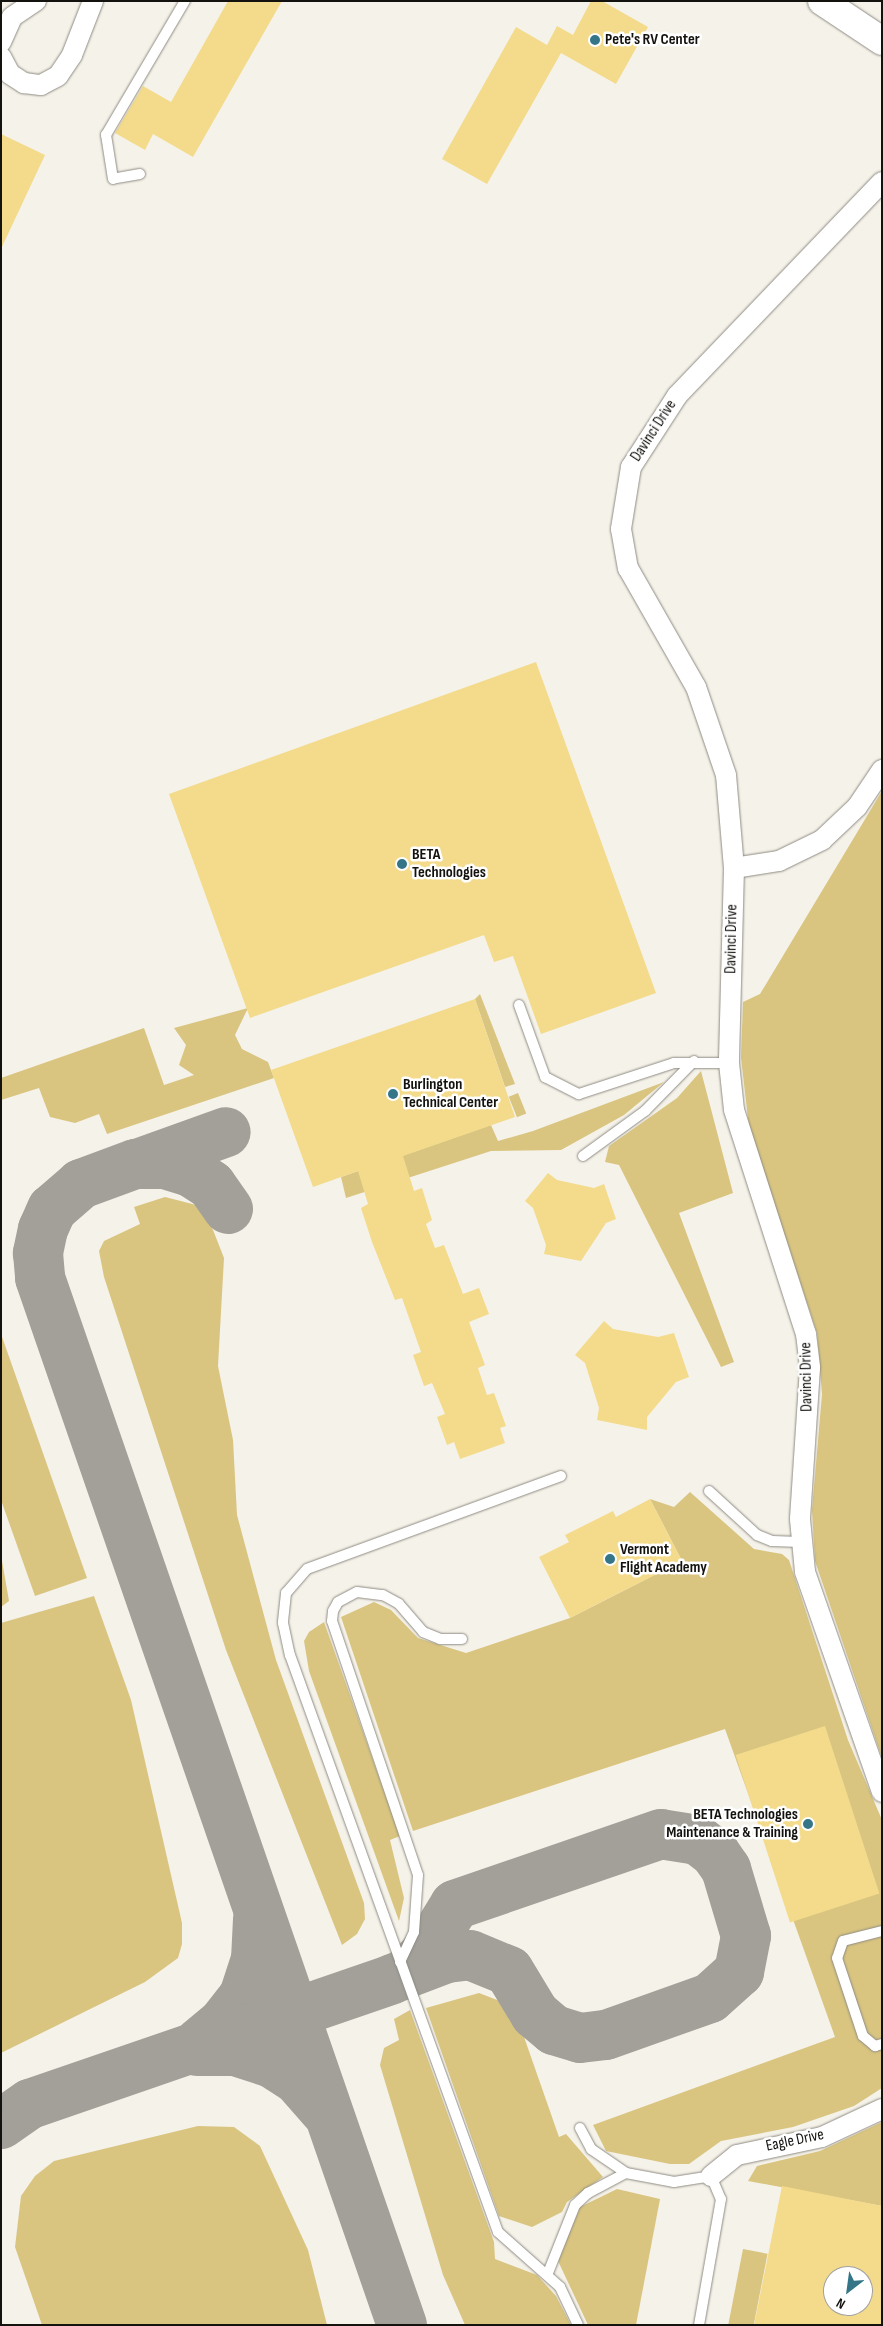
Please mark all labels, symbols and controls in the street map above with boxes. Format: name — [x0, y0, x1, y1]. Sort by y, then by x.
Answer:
place label: Pete's RV Center — [605, 30, 700, 50]
marker: Pete's RV Center — [589, 34, 601, 46]
street label: Davinci Drive — [627, 397, 681, 465]
place label: BETA Technologies — [412, 845, 486, 883]
marker: BETA Technologies — [396, 858, 408, 870]
street label: Davinci Drive — [722, 904, 742, 974]
place label: Burlington Technical Center — [403, 1075, 498, 1113]
marker: Burlington Technical Center — [387, 1088, 399, 1100]
street label: Davinci Drive — [797, 1342, 817, 1412]
place label: Vermont Flight Academy — [620, 1540, 707, 1578]
marker: Vermont Flight Academy — [604, 1553, 616, 1565]
place label: BETA Technologies Maintenance & Training — [666, 1805, 798, 1843]
marker: BETA Technologies Maintenance & Training — [802, 1818, 814, 1830]
street label: Eagle Drive — [764, 2125, 826, 2157]
north arrow — [823, 2266, 873, 2316]
text: N — [833, 2294, 848, 2313]

